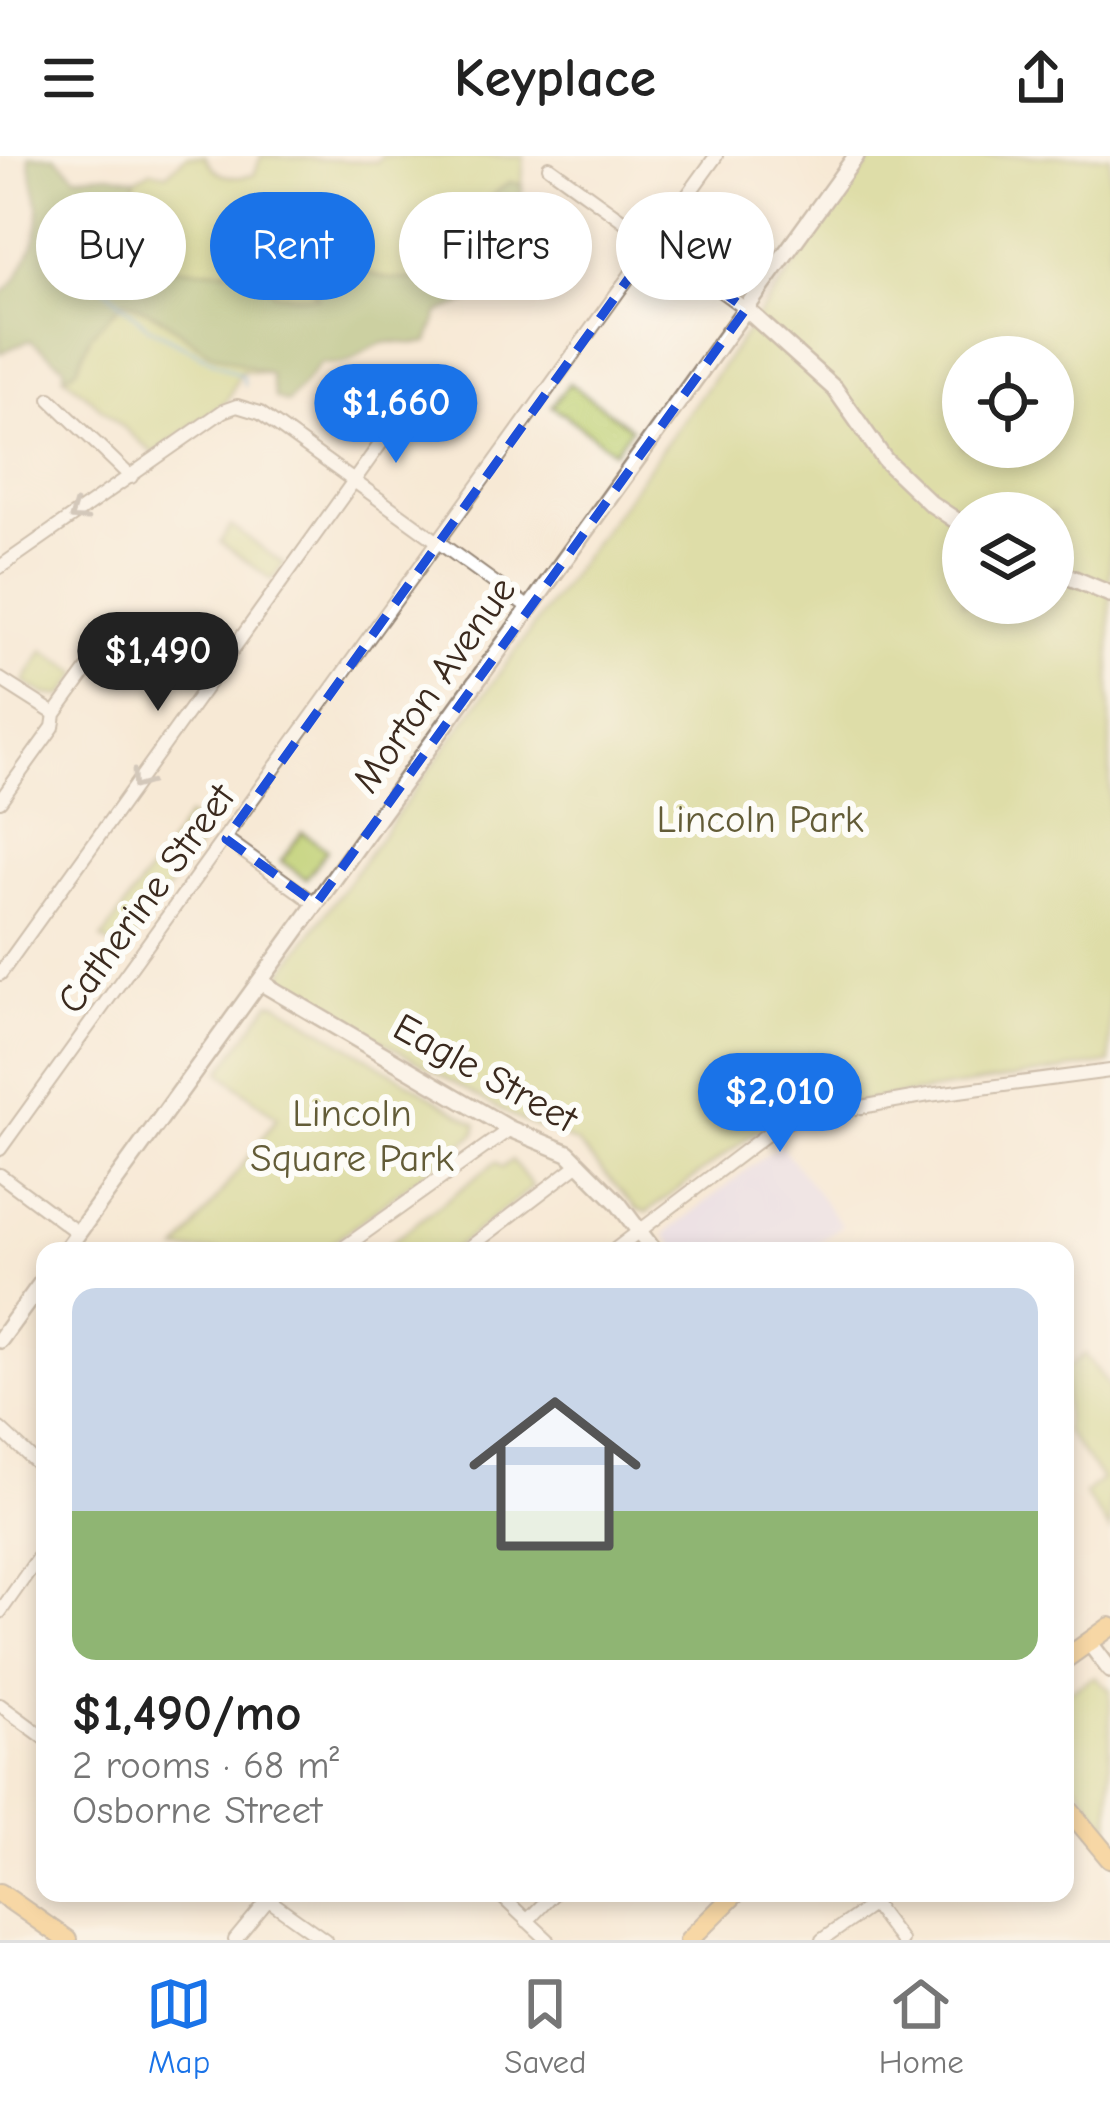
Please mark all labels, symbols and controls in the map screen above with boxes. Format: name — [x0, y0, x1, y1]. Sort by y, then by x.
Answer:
icon: menu — [36, 45, 102, 111]
icon: share — [1008, 45, 1074, 111]
text: Keyplace — [454, 47, 656, 110]
chip: Buy — [36, 192, 186, 300]
chip: Rent — [210, 192, 375, 300]
chip: Filters — [399, 192, 592, 300]
chip: New — [616, 192, 774, 300]
map controls — [942, 336, 1074, 624]
button: locate — [942, 336, 1074, 468]
pin: $1,660 — [298, 364, 494, 466]
text: $1,660 — [341, 380, 451, 425]
button: layers — [942, 492, 1074, 624]
one-way arrow — [68, 500, 90, 522]
street label: Morton Avenue — [343, 568, 525, 801]
pin: $1,490 — [60, 612, 256, 714]
text: $1,490 — [104, 628, 212, 673]
one-way arrow — [131, 768, 153, 790]
street label: Catherine Street — [48, 774, 245, 1022]
park label: Lincoln Park — [656, 797, 864, 842]
street label: Eagle Street — [386, 1004, 587, 1143]
pin: $2,010 — [682, 1053, 878, 1155]
text: $2,010 — [725, 1069, 835, 1114]
park label: Lincoln Square Park — [250, 1091, 454, 1181]
icon: home — [447, 1366, 663, 1582]
text: $1,490/mo — [72, 1684, 302, 1743]
text: 2 rooms · 68 m² — [72, 1743, 339, 1788]
text: Osborne Street — [72, 1788, 322, 1833]
tab: Map — [146, 1971, 212, 2081]
tab: Saved — [504, 1971, 587, 2081]
tab: Home — [879, 1971, 964, 2081]

